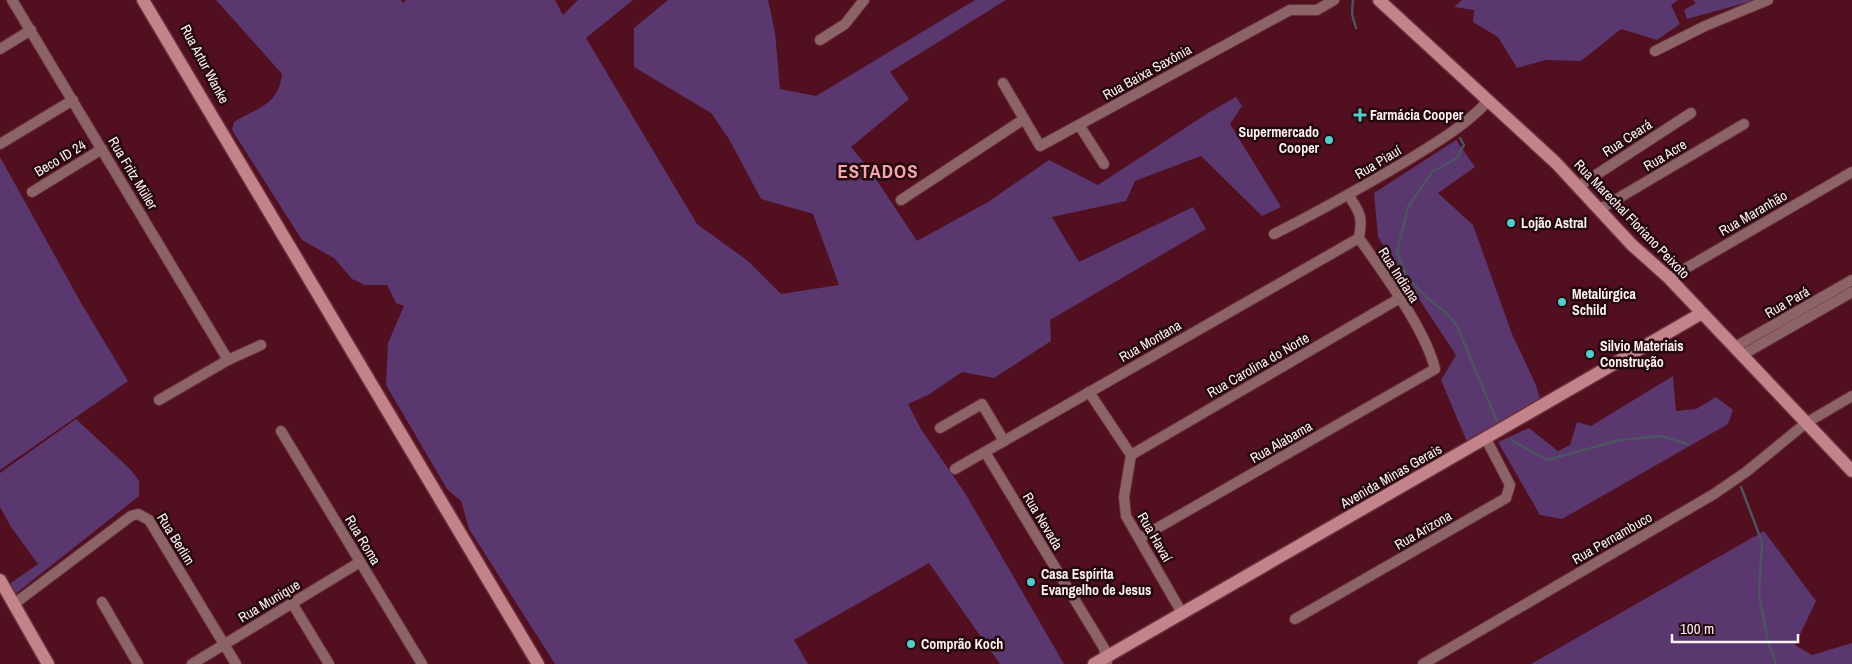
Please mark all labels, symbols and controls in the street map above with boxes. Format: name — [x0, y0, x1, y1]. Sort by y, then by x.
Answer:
street label: Rua Artur Wanke — [177, 21, 233, 107]
street label: Rua Baixa Saxônia — [1099, 40, 1195, 104]
place label: Farmácia Cooper — [1370, 106, 1464, 124]
marker: Farmácia Cooper — [1354, 109, 1366, 121]
street label: Rua Ceará — [1599, 115, 1656, 161]
place label: Supermercado Cooper — [1239, 123, 1320, 157]
street label: Rua Fritz Müller — [104, 133, 162, 213]
marker: Supermercado Cooper — [1323, 134, 1335, 146]
street label: Beco ID 24 — [31, 135, 89, 180]
street label: Rua Acre — [1640, 135, 1690, 175]
street label: Rua Piauí — [1351, 141, 1405, 183]
street label: Rua Marechal Floriano Peixoto — [1570, 156, 1694, 282]
district label: ESTADOS — [837, 158, 919, 184]
street label: Rua Maranhão — [1716, 186, 1790, 240]
place label: Lojão Astral — [1521, 214, 1587, 232]
marker: Lojão Astral — [1505, 217, 1517, 229]
street label: Rua Indiana — [1374, 244, 1424, 307]
street label: Rua Pará — [1761, 282, 1813, 322]
place label: Metalúrgica Schild — [1572, 285, 1636, 319]
marker: Metalúrgica Schild — [1556, 296, 1568, 308]
street label: Rua Montana — [1116, 316, 1185, 366]
street label: Rua Carolina do Norte — [1204, 328, 1312, 402]
place label: Silvio Materiais Construção — [1600, 337, 1684, 371]
marker: Silvio Materiais Construção — [1584, 348, 1596, 360]
street label: Rua Alabama — [1247, 417, 1316, 467]
street label: Avenida Minas Gerais — [1336, 440, 1445, 513]
street label: Rua Nevada — [1019, 489, 1067, 554]
street label: Rua Arizona — [1391, 506, 1455, 554]
street label: Rua Pernambuco — [1569, 508, 1655, 568]
street label: Rua Havaí — [1134, 509, 1177, 566]
street label: Rua Berlim — [153, 510, 199, 568]
street label: Rua Roma — [341, 512, 385, 569]
place label: Casa Espírita Evangelho de Jesus — [1041, 565, 1151, 599]
street label: Rua Munique — [235, 576, 303, 626]
marker: Casa Espírita Evangelho de Jesus — [1025, 576, 1037, 588]
scale bar — [1672, 612, 1798, 644]
text: 100 m — [1680, 618, 1714, 639]
place label: Comprão Koch — [921, 635, 1003, 653]
marker: Comprão Koch — [905, 638, 917, 650]

